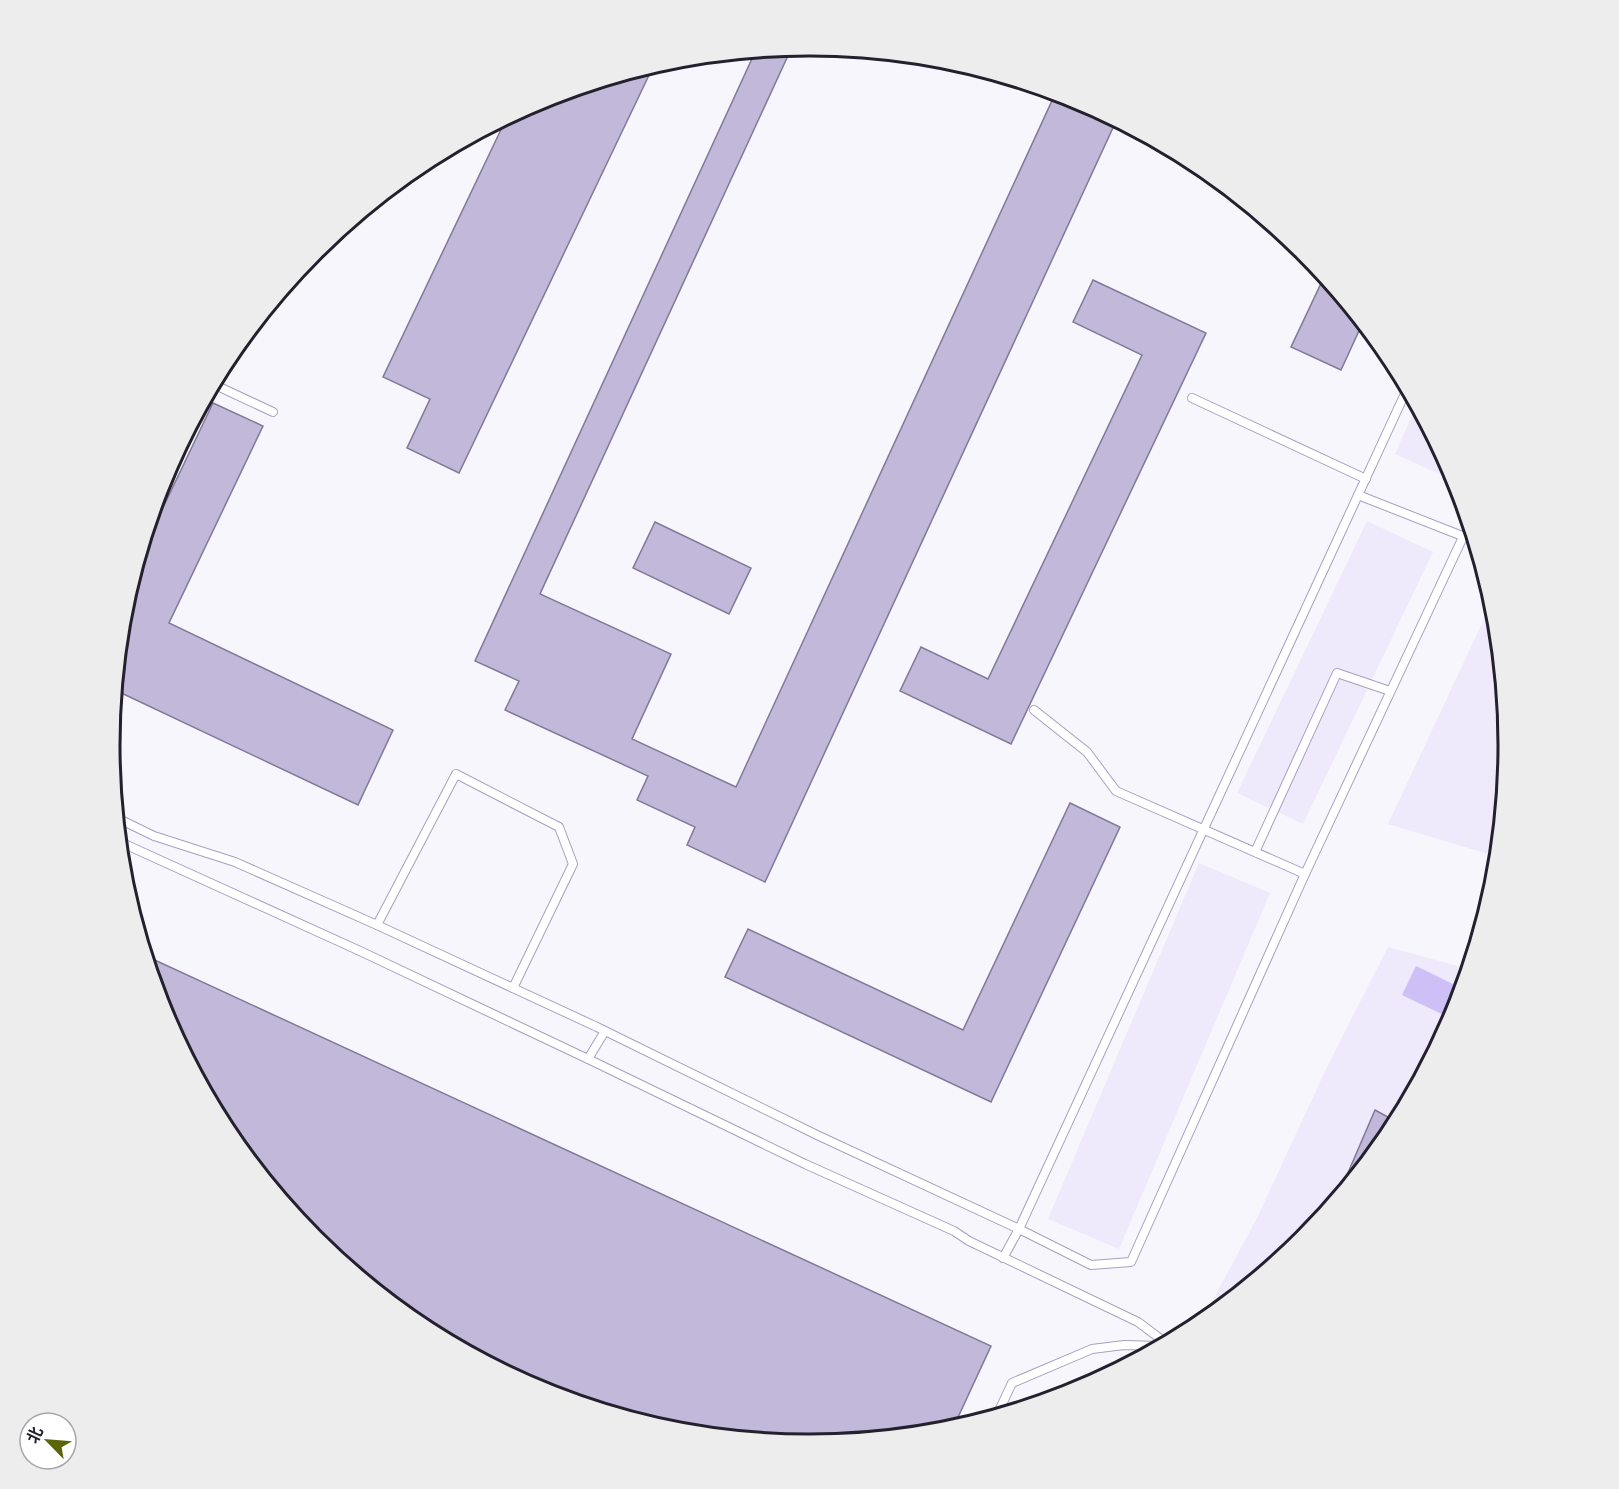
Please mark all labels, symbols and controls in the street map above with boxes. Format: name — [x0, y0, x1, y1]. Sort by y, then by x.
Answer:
north arrow — [18, 1411, 78, 1471]
text: 北 — [19, 1422, 48, 1447]

